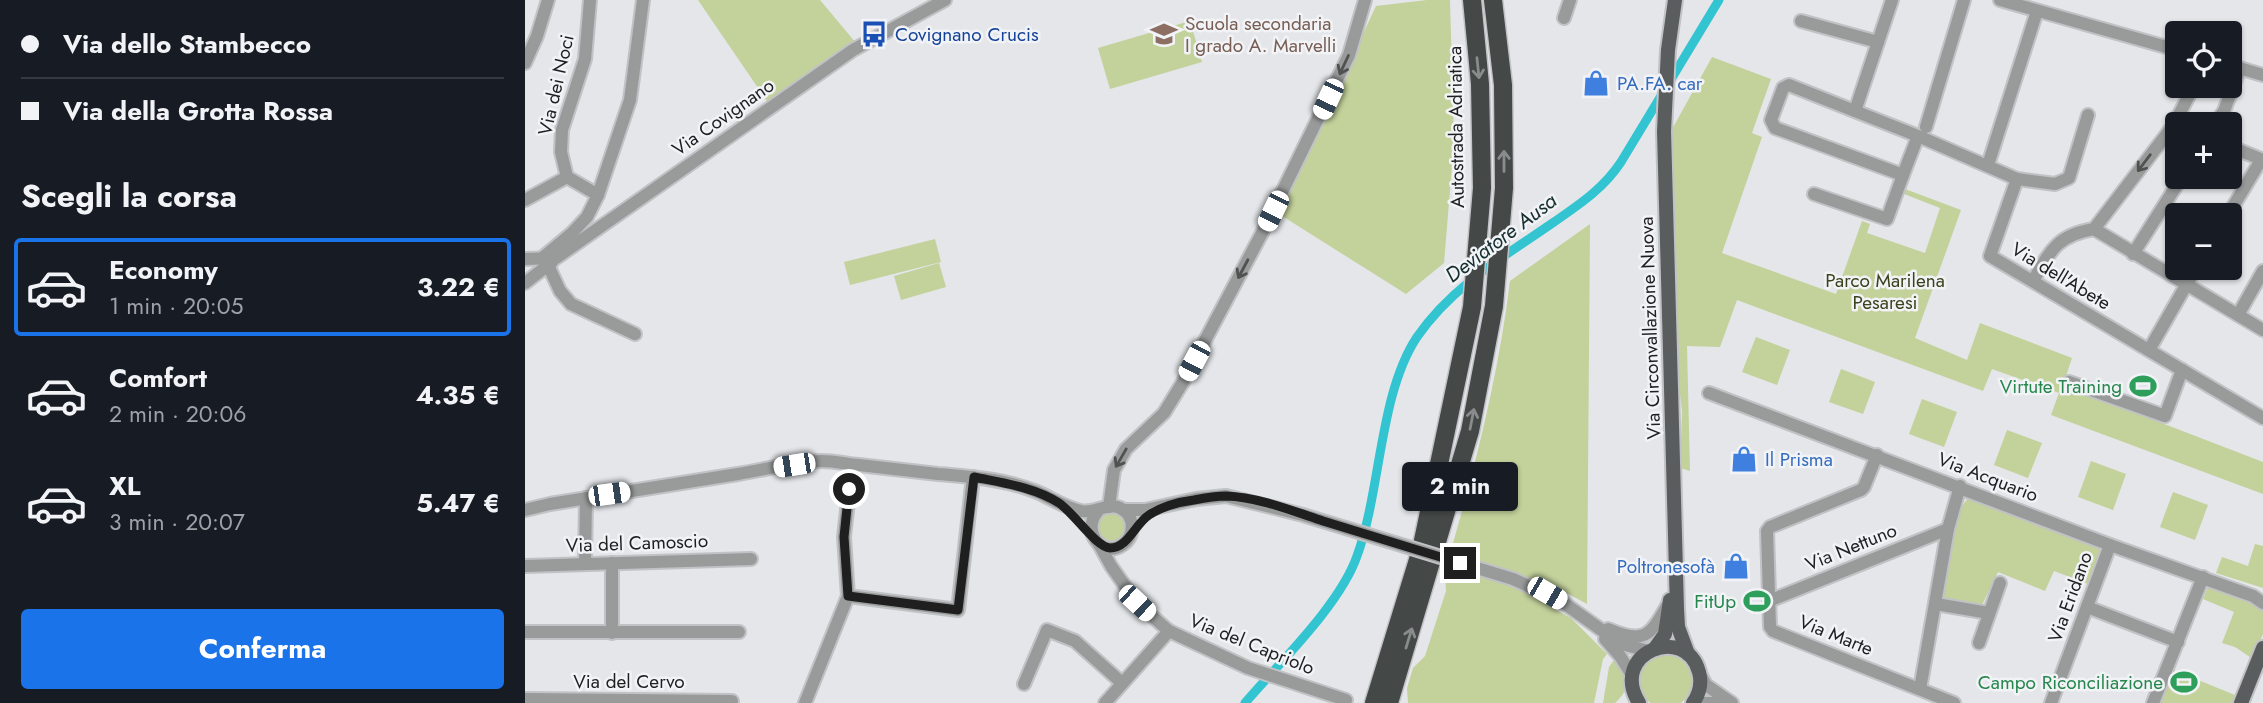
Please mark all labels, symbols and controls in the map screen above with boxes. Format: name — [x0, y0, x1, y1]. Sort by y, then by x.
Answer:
place label: Scuola secondaria I grado A. Marvelli — [1185, 10, 1336, 59]
bus stop icon: Covignano Crucis — [859, 19, 889, 49]
school or university icon: Scuola secondaria I grado A. Marvelli — [1149, 19, 1179, 49]
place label: Covignano Crucis — [895, 21, 1039, 48]
map controls — [2165, 21, 2242, 280]
button: locate — [2165, 21, 2242, 98]
text: Via dello Stambecco — [63, 25, 311, 63]
street label: Via dei Noci — [531, 32, 581, 138]
street label: Autostrada Adriatica — [1441, 46, 1471, 208]
one-way arrow — [1337, 54, 1350, 75]
one-way arrow — [1472, 56, 1485, 79]
shop icon: PA.FA. car — [1581, 68, 1611, 98]
place label: PA.FA. car — [1617, 70, 1703, 97]
street label: Via Covignano — [667, 72, 779, 162]
car — [1310, 76, 1347, 122]
text: Via della Grotta Rossa — [63, 92, 333, 130]
button: + — [2165, 112, 2242, 189]
one-way arrow — [1497, 150, 1511, 173]
one-way arrow — [2137, 154, 2152, 173]
text: Scegli la corsa — [21, 173, 237, 219]
water label: Deviatore Ausa — [1439, 186, 1563, 290]
car — [1255, 188, 1292, 234]
button: − — [2165, 203, 2242, 280]
street label: Via Circonvallazione Nuova — [1633, 216, 1667, 440]
street label: Via dell'Abete — [2006, 236, 2116, 316]
text: Economy — [109, 251, 218, 289]
icon: car — [25, 256, 88, 319]
one-way arrow — [1236, 258, 1250, 278]
park label: Parco Marilena Pesaresi — [1825, 267, 1945, 316]
text: 3.22 € — [417, 268, 500, 306]
text: 1 min · 20:05 — [109, 289, 244, 323]
car — [1175, 338, 1214, 384]
text: Comfort — [109, 359, 207, 397]
icon: car — [25, 364, 88, 427]
sports icon: Virtute Training — [2128, 371, 2158, 401]
place label: Virtute Training — [2000, 373, 2122, 400]
text: 4.35 € — [416, 376, 500, 414]
text: 2 min · 20:06 — [109, 397, 247, 431]
one-way arrow — [1466, 408, 1479, 431]
shop icon: Il Prisma — [1729, 444, 1759, 474]
street label: Via Acquario — [1934, 445, 2042, 509]
place label: Il Prisma — [1765, 446, 1833, 473]
one-way arrow — [1114, 448, 1128, 468]
car — [772, 451, 817, 479]
callout: 2 min — [1402, 462, 1518, 510]
text: XL — [109, 467, 141, 505]
text: 2 min — [1430, 469, 1490, 503]
icon: car — [25, 472, 88, 535]
route start — [833, 473, 865, 505]
car — [587, 481, 632, 507]
text: 5.47 € — [416, 484, 500, 522]
text: 3 min · 20:07 — [109, 505, 245, 539]
street label: Via Nettuno — [1801, 516, 1901, 578]
street label: Via del Camoscio — [565, 527, 709, 559]
route end — [1444, 547, 1476, 579]
street label: Via Eridano — [2041, 548, 2099, 646]
shop icon: Poltronesofà — [1721, 551, 1751, 581]
place label: Poltronesofà — [1617, 553, 1715, 580]
car — [1524, 573, 1571, 613]
car — [1115, 581, 1160, 625]
sports icon: FitUp — [1742, 586, 1772, 616]
place label: FitUp — [1694, 588, 1736, 615]
street label: Via del Capriolo — [1185, 607, 1319, 681]
street label: Via Marte — [1795, 608, 1877, 662]
button: Conferma — [21, 609, 504, 689]
one-way arrow — [1404, 627, 1416, 649]
sports icon: Campo Riconciliazione — [2169, 667, 2199, 697]
street label: Via del Cervo — [573, 668, 685, 695]
place label: Campo Riconciliazione — [1978, 669, 2163, 696]

